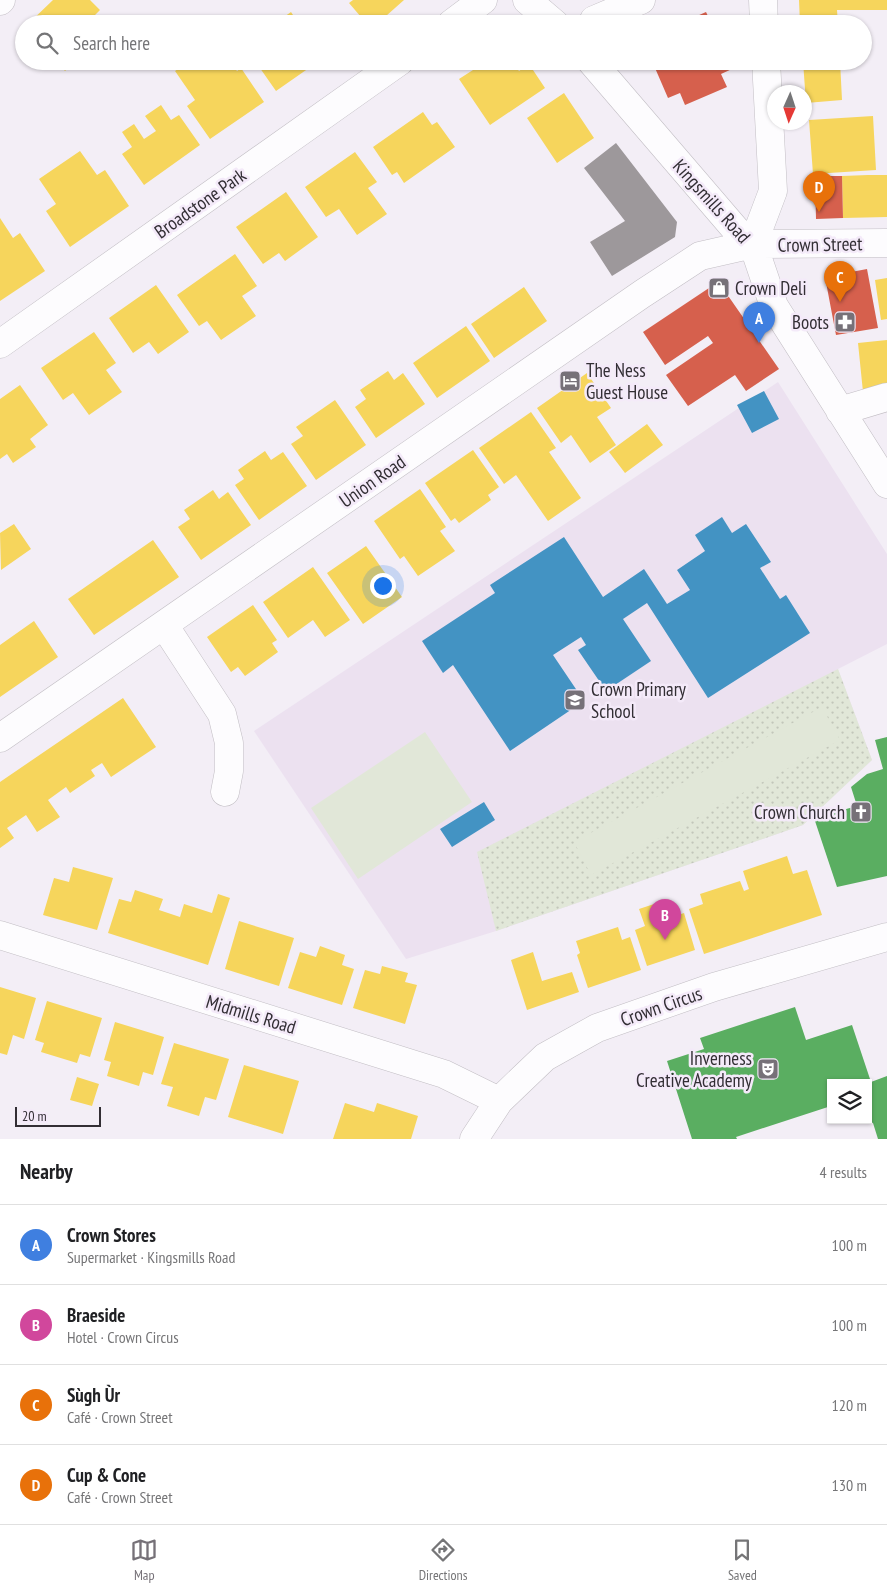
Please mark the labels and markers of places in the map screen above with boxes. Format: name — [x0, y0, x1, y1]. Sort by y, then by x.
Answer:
pin: D — [803, 171, 835, 212]
pin: C — [824, 261, 856, 302]
shop icon: Crown Deli — [707, 276, 731, 300]
place label: Crown Deli — [735, 276, 807, 300]
pin: A — [743, 302, 775, 343]
place label: Boots — [792, 310, 829, 334]
pharmacy icon: Boots — [833, 310, 857, 334]
place label: The Ness Guest House — [586, 358, 668, 404]
hotel icon: The Ness Guest House — [558, 369, 582, 393]
place label: Crown Primary School — [591, 677, 687, 723]
school or university icon: Crown Primary School — [563, 688, 587, 712]
place label: Crown Church — [754, 800, 845, 824]
church icon: Crown Church — [849, 800, 873, 824]
pin: B — [649, 899, 681, 940]
place label: Inverness Creative Academy — [636, 1046, 753, 1092]
theatre icon: Inverness Creative Academy — [756, 1057, 780, 1081]

